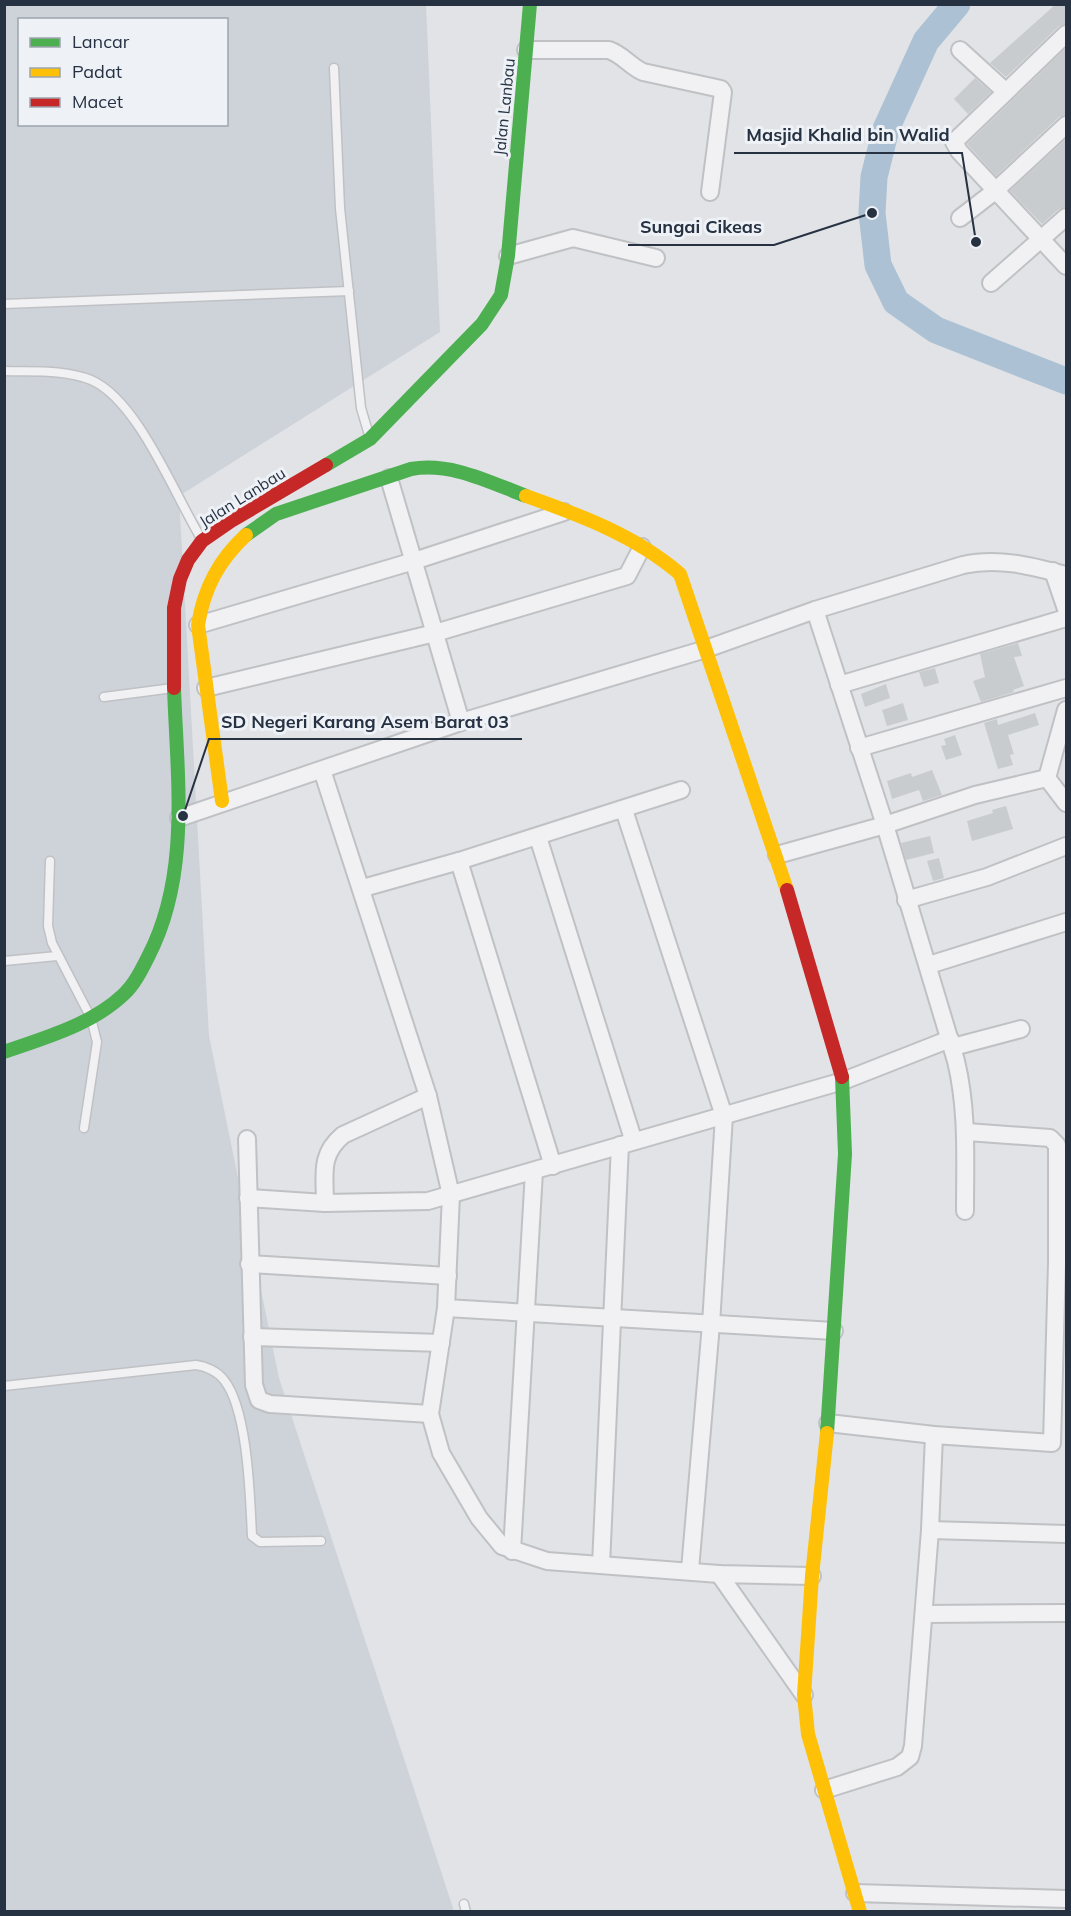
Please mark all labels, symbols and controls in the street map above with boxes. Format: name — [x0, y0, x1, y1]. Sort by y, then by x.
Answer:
legend — [18, 18, 228, 126]
text: Lancar — [72, 30, 130, 53]
street label: Jalan Lanbau — [489, 57, 519, 157]
text: Padat — [72, 60, 122, 83]
text: Macet — [72, 90, 123, 113]
callout: Masjid Khalid bin Walid — [734, 117, 962, 153]
text: Masjid Khalid bin Walid — [746, 123, 950, 146]
callout: Sungai Cikeas — [628, 209, 774, 245]
text: Sungai Cikeas — [640, 215, 762, 238]
street label: Jalan Lanbau — [195, 463, 289, 531]
callout: SD Negeri Karang Asem Barat 03 — [209, 703, 522, 739]
text: SD Negeri Karang Asem Barat 03 — [221, 710, 509, 733]

